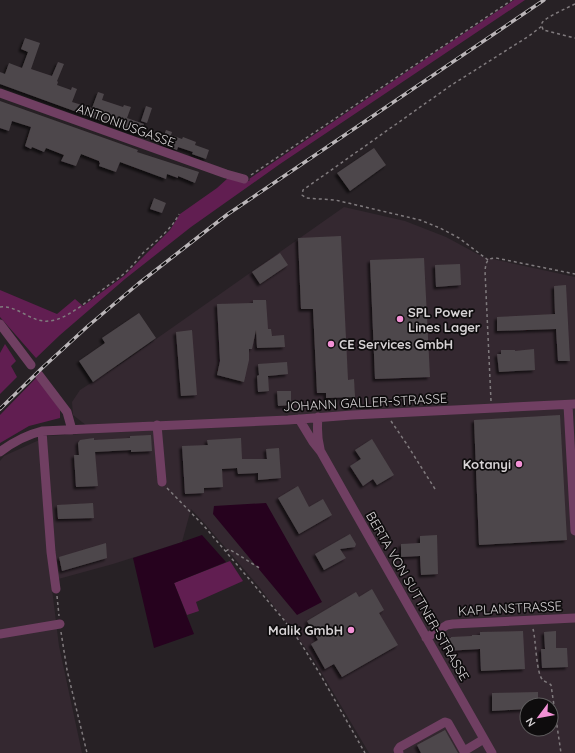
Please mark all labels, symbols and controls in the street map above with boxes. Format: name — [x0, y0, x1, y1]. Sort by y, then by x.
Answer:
street label: ANTONIUSGASSE — [74, 100, 178, 150]
place label: SPL Power Lines Lager — [408, 304, 481, 335]
marker: SPL Power Lines Lager — [395, 314, 405, 324]
place label: CE Services GmbH — [339, 336, 453, 352]
marker: CE Services GmbH — [326, 339, 336, 349]
street label: JOHANN GALLER-STRASSE — [283, 390, 447, 414]
place label: Kotanyi — [463, 456, 511, 472]
marker: Kotanyi — [514, 459, 524, 469]
street label: BERTA VON SUTTNER-STRASSE — [363, 509, 473, 683]
street label: KAPLANSTRASSE — [458, 597, 562, 619]
place label: Malik GmbH — [268, 622, 343, 638]
marker: Malik GmbH — [346, 625, 356, 635]
north arrow — [519, 697, 559, 737]
text: N — [522, 715, 539, 729]

